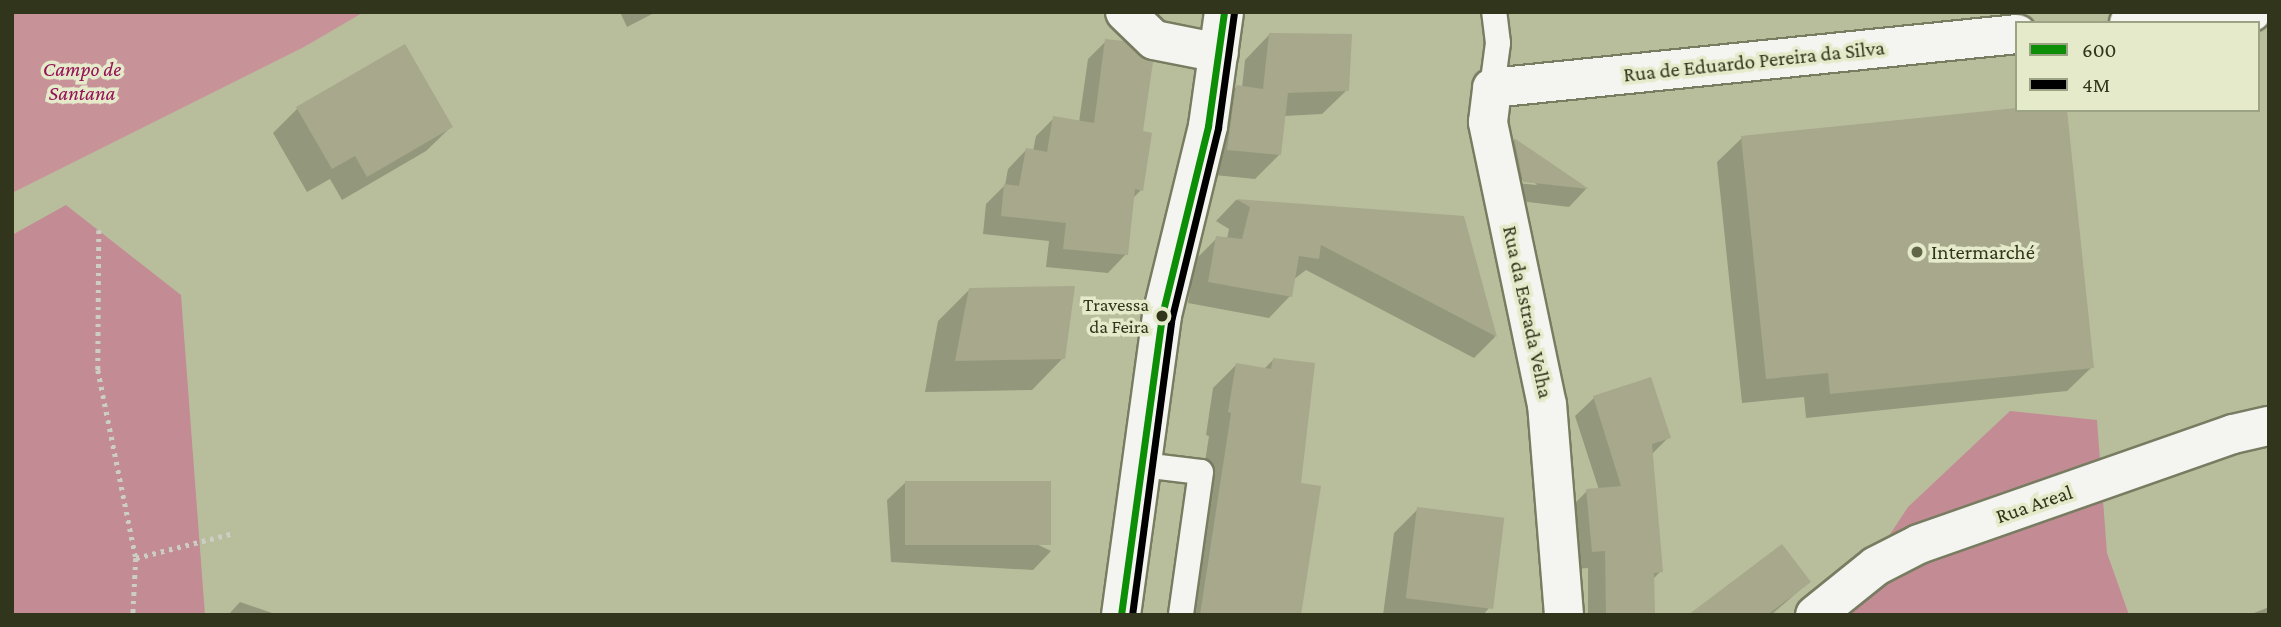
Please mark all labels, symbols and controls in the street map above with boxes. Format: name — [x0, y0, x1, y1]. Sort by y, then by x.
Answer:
legend — [2015, 21, 2260, 112]
street label: Rua de Eduardo Pereira da Silva — [1622, 35, 1886, 87]
text: 600 — [2082, 38, 2116, 62]
park label: Campo de Santana — [43, 56, 121, 106]
text: 4M — [2082, 73, 2110, 97]
street label: Rua da Estrada Velha — [1497, 223, 1559, 401]
place label: Intermarché — [1931, 239, 2035, 265]
marker: Intermarché — [1909, 244, 1925, 260]
place label: Travessa da Feira — [1083, 294, 1149, 338]
marker: Travessa da Feira — [1155, 309, 1169, 323]
street label: Rua Areal — [1992, 479, 2076, 529]

